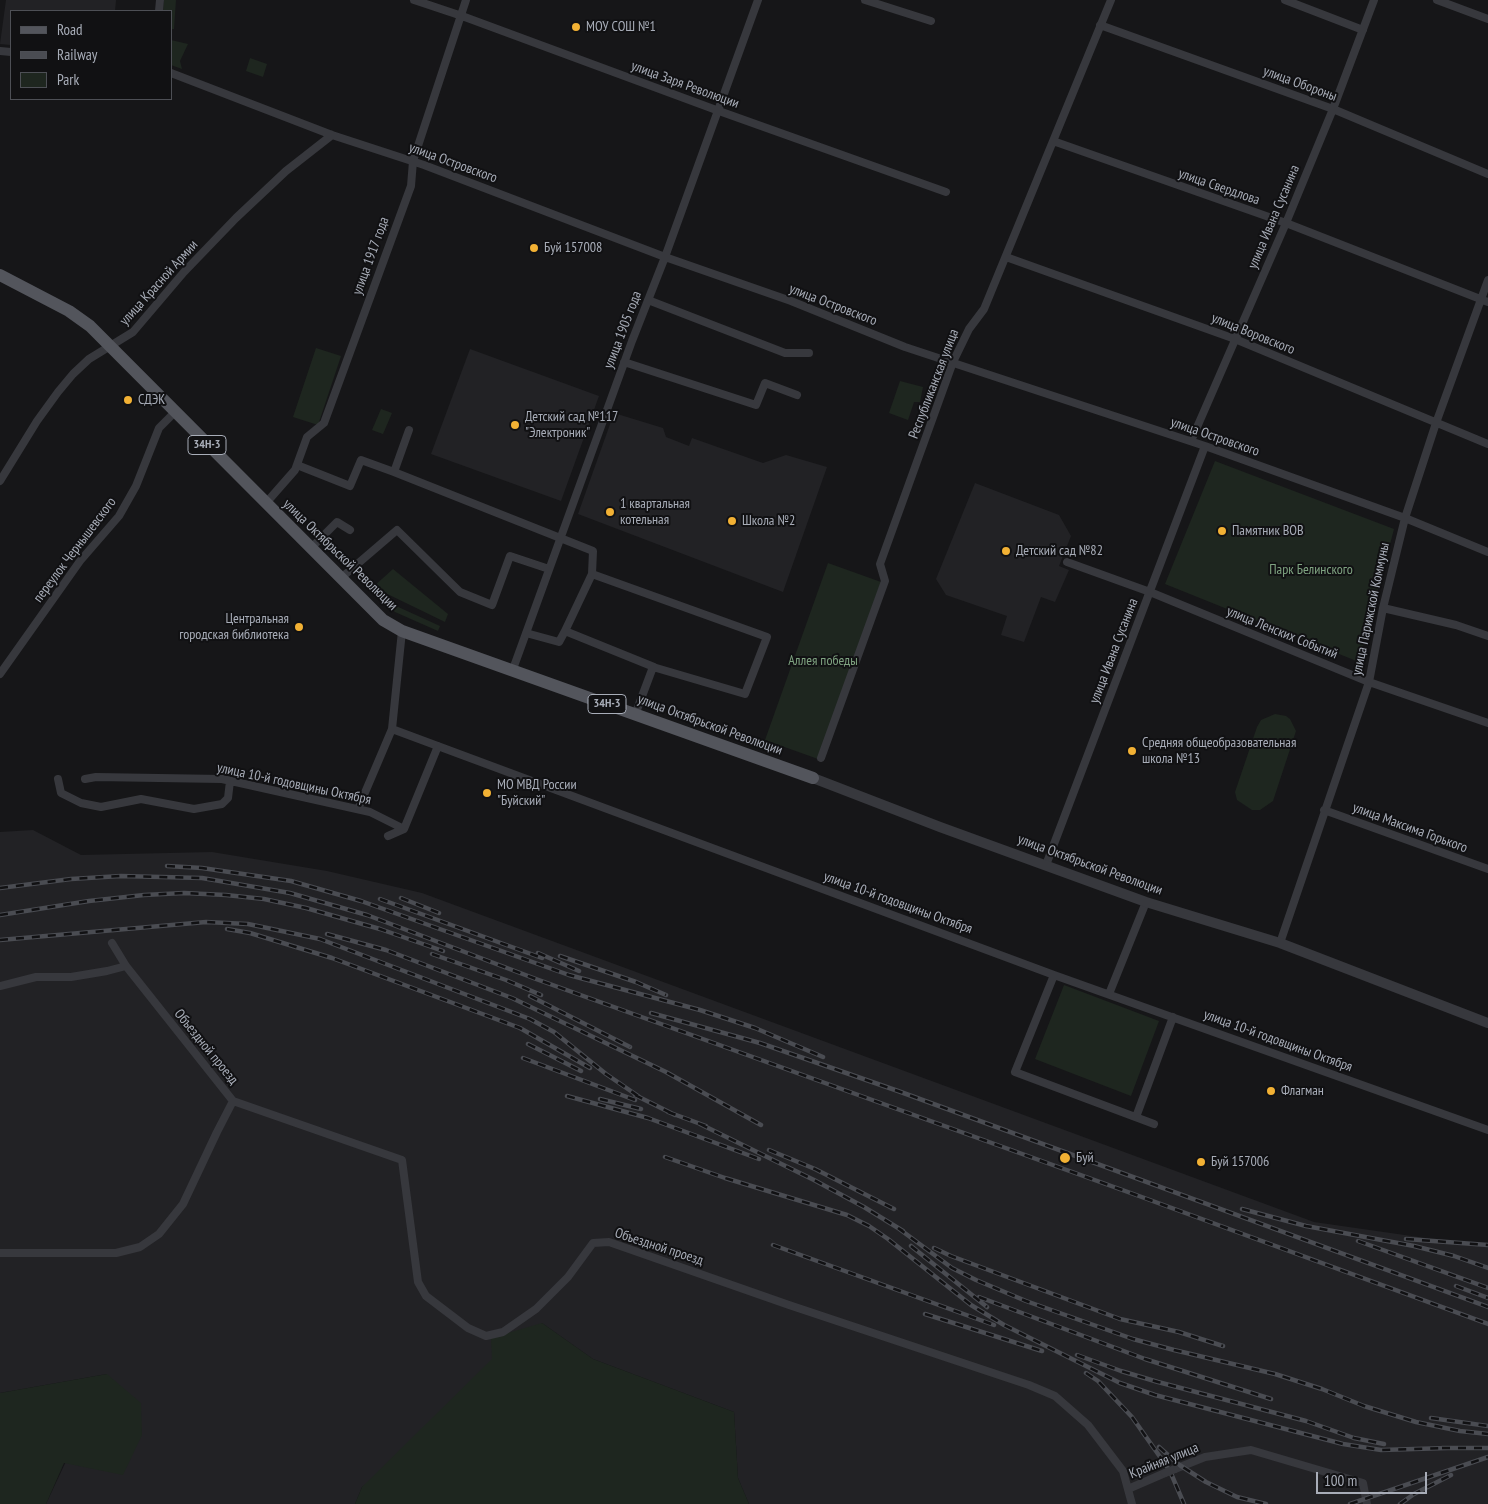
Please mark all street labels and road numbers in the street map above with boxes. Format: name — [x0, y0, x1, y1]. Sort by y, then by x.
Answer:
street label: улица Заря Революции — [629, 58, 741, 112]
street label: улица Обороны — [1261, 63, 1339, 105]
street label: улица Островского — [407, 139, 499, 187]
street label: улица Ивана Сусанина — [1245, 163, 1303, 271]
street label: улица Свердлова — [1176, 165, 1262, 209]
street label: улица 1917 года — [349, 215, 393, 297]
street label: улица Красной Армии — [116, 237, 202, 329]
street label: улица Островского — [787, 281, 879, 329]
street label: улица 1905 года — [601, 289, 645, 371]
street label: улица Воровского — [1209, 310, 1297, 358]
street label: Республиканская улица — [905, 327, 963, 441]
street label: улица Островского — [1168, 414, 1262, 460]
road number: 34Н-3 — [188, 436, 226, 454]
street label: переулок Чернышевского — [30, 494, 120, 606]
street label: улица Октябрьской Революции — [279, 496, 401, 614]
street label: улица Парижской Коммуны — [1349, 541, 1393, 677]
street label: улица Ивана Сусанина — [1086, 596, 1142, 706]
street label: улица Ленских Событий — [1224, 603, 1340, 663]
street label: улица Октябрьской Революции — [635, 691, 785, 759]
road number: 34Н-3 — [588, 694, 626, 714]
street label: улица 10-й годовщины Октября — [215, 759, 373, 809]
street label: улица Максима Горького — [1350, 799, 1470, 857]
street label: улица Октябрьской Революции — [1015, 831, 1165, 899]
street label: улица 10-й годовщины Октября — [821, 868, 975, 938]
street label: Объездной проезд — [170, 1006, 242, 1088]
street label: улица 10-й годовщины Октября — [1201, 1006, 1355, 1076]
street label: Объездной проезд — [613, 1225, 705, 1269]
street label: Крайняя улица — [1127, 1439, 1201, 1483]

